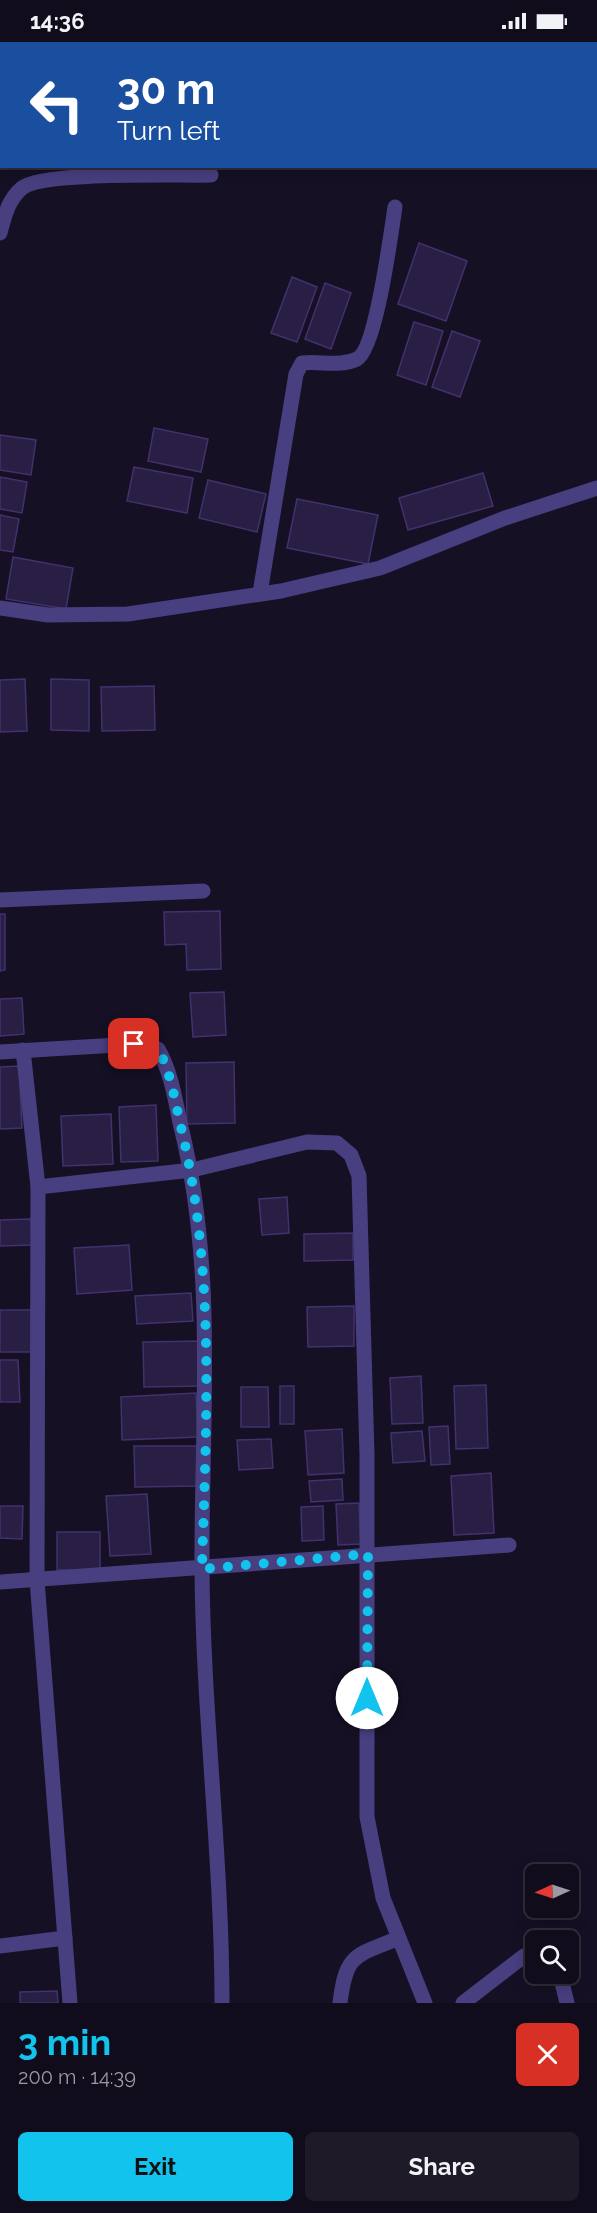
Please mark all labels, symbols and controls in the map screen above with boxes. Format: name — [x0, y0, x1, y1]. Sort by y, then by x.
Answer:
text: 14:36 — [30, 8, 85, 34]
text: 30 m — [117, 65, 215, 114]
icon: left — [18, 66, 96, 144]
text: Turn left — [117, 115, 220, 146]
pin — [108, 1018, 159, 1069]
icon: arrive — [117, 1027, 150, 1060]
position arrow — [335, 1666, 399, 1730]
north arrow — [525, 1864, 579, 1918]
map controls — [525, 1864, 579, 1984]
button: search — [525, 1930, 579, 1984]
text: 3 min — [18, 2021, 111, 2063]
button: close — [516, 2023, 579, 2086]
text: 200 m · 14:39 — [18, 2065, 136, 2089]
button: Exit — [18, 2132, 293, 2201]
button: Share — [305, 2132, 579, 2201]

